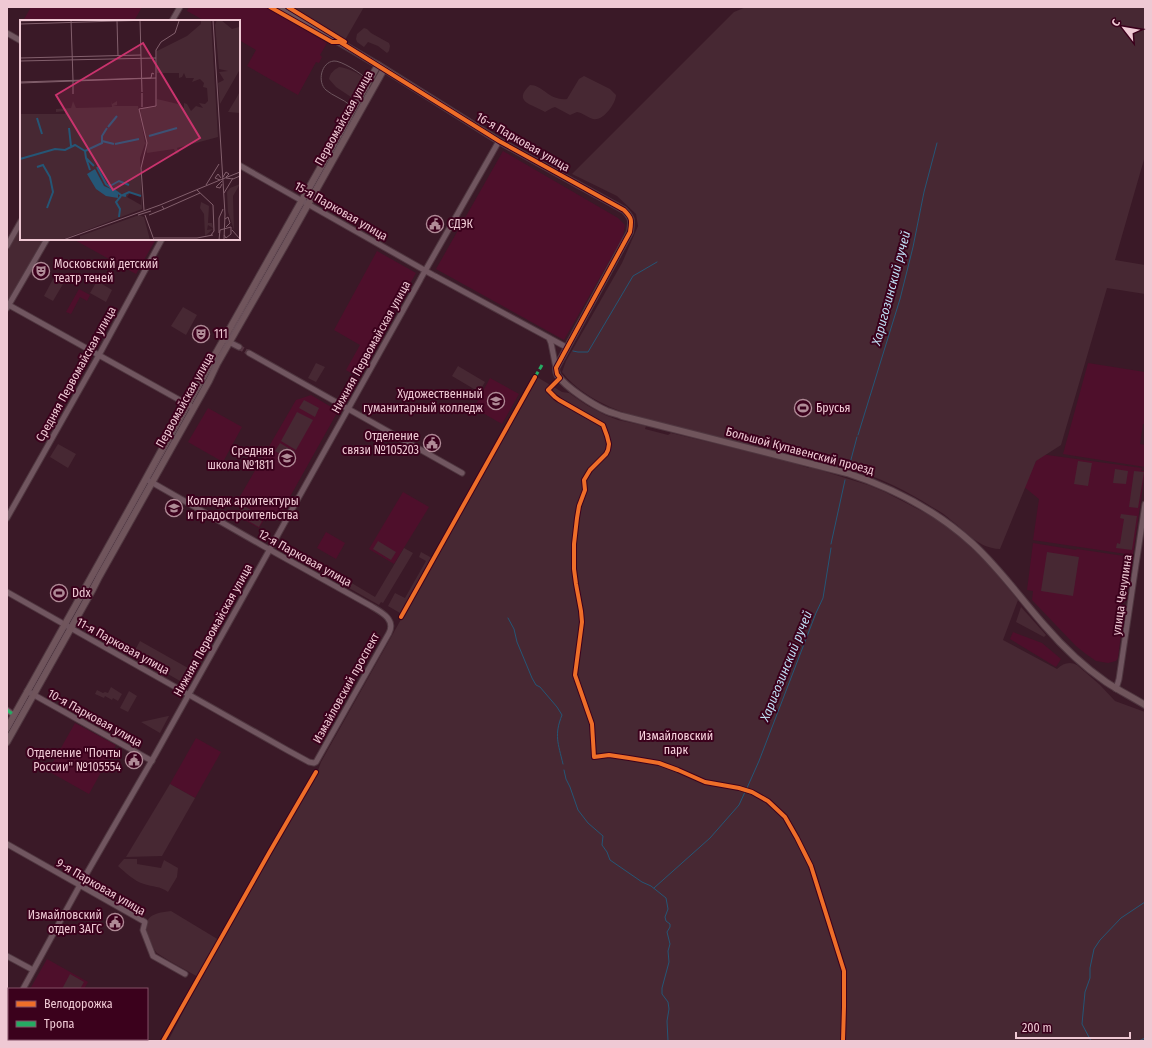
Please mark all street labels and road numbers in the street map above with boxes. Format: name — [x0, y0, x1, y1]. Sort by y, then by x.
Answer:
street label: Первомайская улица — [312, 68, 376, 168]
street label: 16-я Парковая улица — [474, 110, 572, 175]
street label: 15-я Парковая улица — [292, 179, 390, 243]
street label: Нижняя Первомайская улица — [329, 278, 413, 416]
street label: Средняя Первомайская улица — [33, 304, 119, 444]
street label: Первомайская улица — [153, 350, 217, 450]
street label: Большой Купавенский проезд — [724, 424, 876, 478]
street label: 12-я Парковая улица — [256, 526, 354, 590]
street label: улица Чечулина — [1109, 554, 1135, 636]
street label: Нижняя Первомайская улица — [171, 561, 255, 699]
street label: 11-я Парковая улица — [74, 615, 172, 677]
street label: Измайловский проспект — [310, 630, 382, 746]
street label: 10-я Парковая улица — [45, 686, 145, 750]
street label: 9-я Парковая улица — [54, 856, 148, 918]

